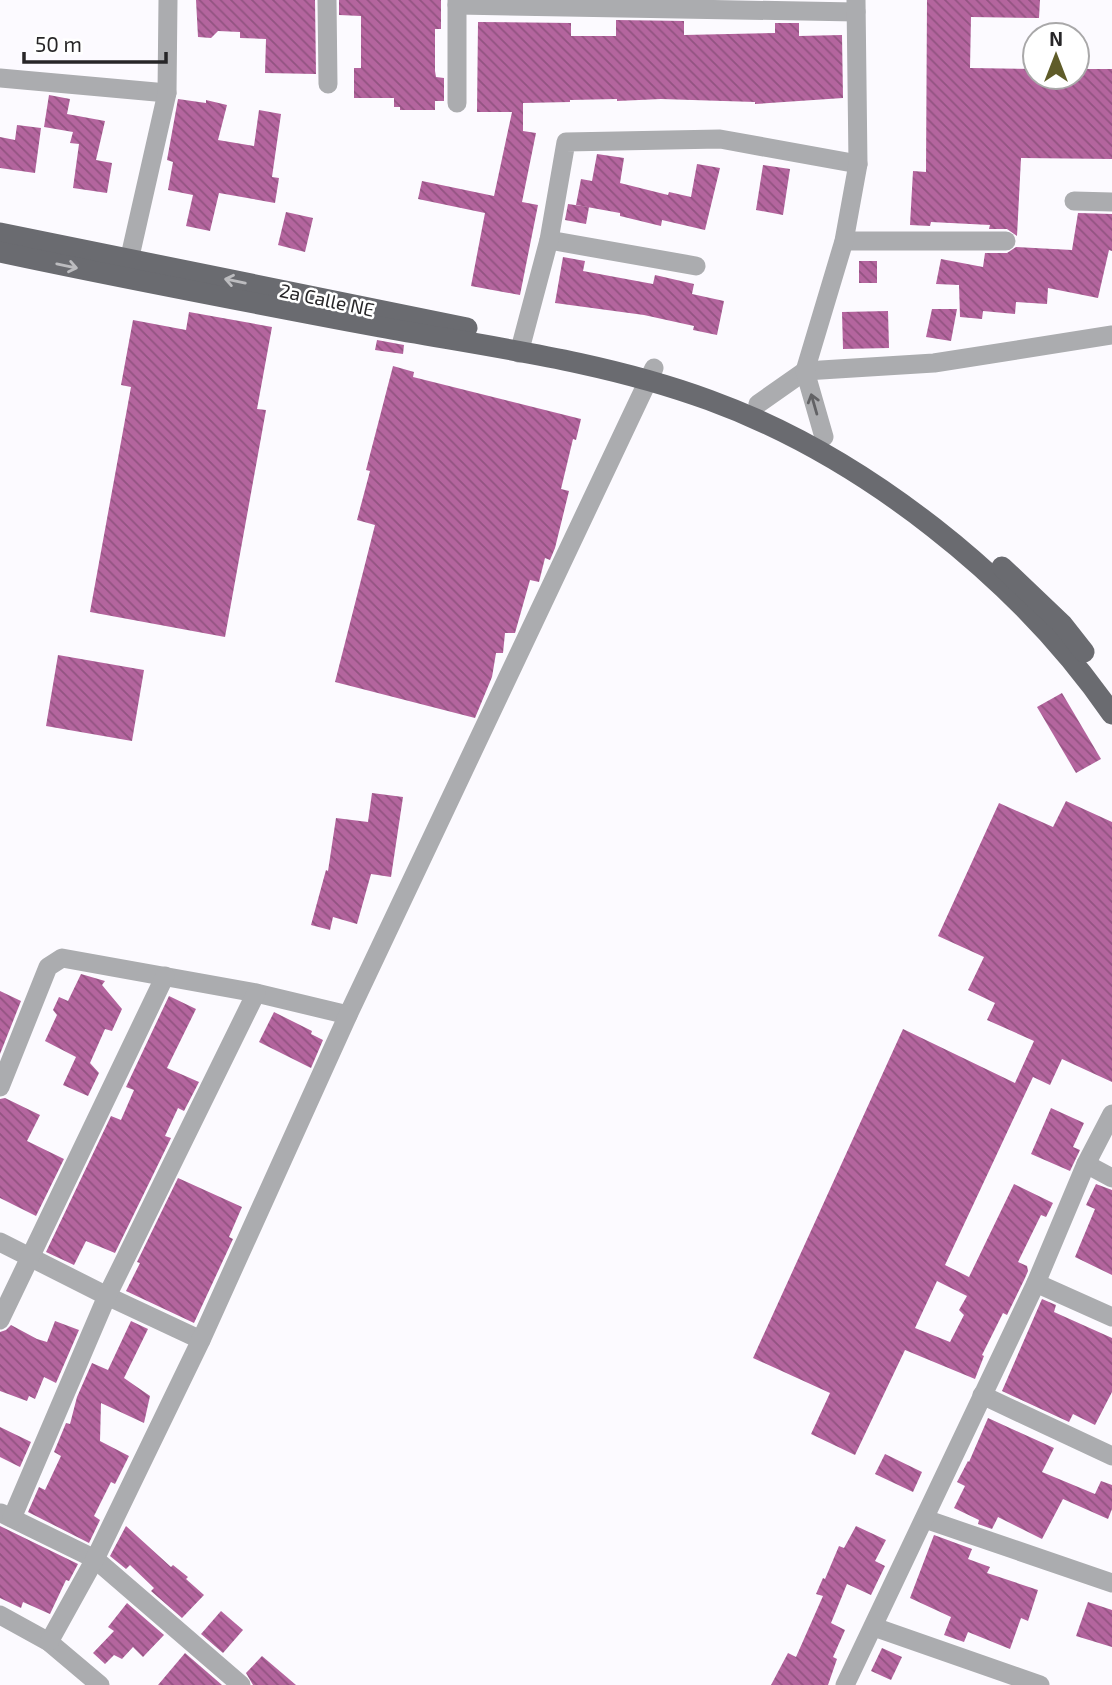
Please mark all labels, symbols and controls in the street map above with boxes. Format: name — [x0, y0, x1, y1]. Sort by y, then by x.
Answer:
scale bar — [24, 21, 166, 65]
north arrow — [1021, 21, 1091, 91]
text: N — [1049, 27, 1063, 50]
text: 50 m — [35, 31, 82, 56]
one-way arrow — [55, 260, 78, 274]
one-way arrow — [224, 274, 247, 288]
street label: 2a Calle NE — [278, 278, 377, 321]
one-way arrow — [807, 393, 820, 415]

